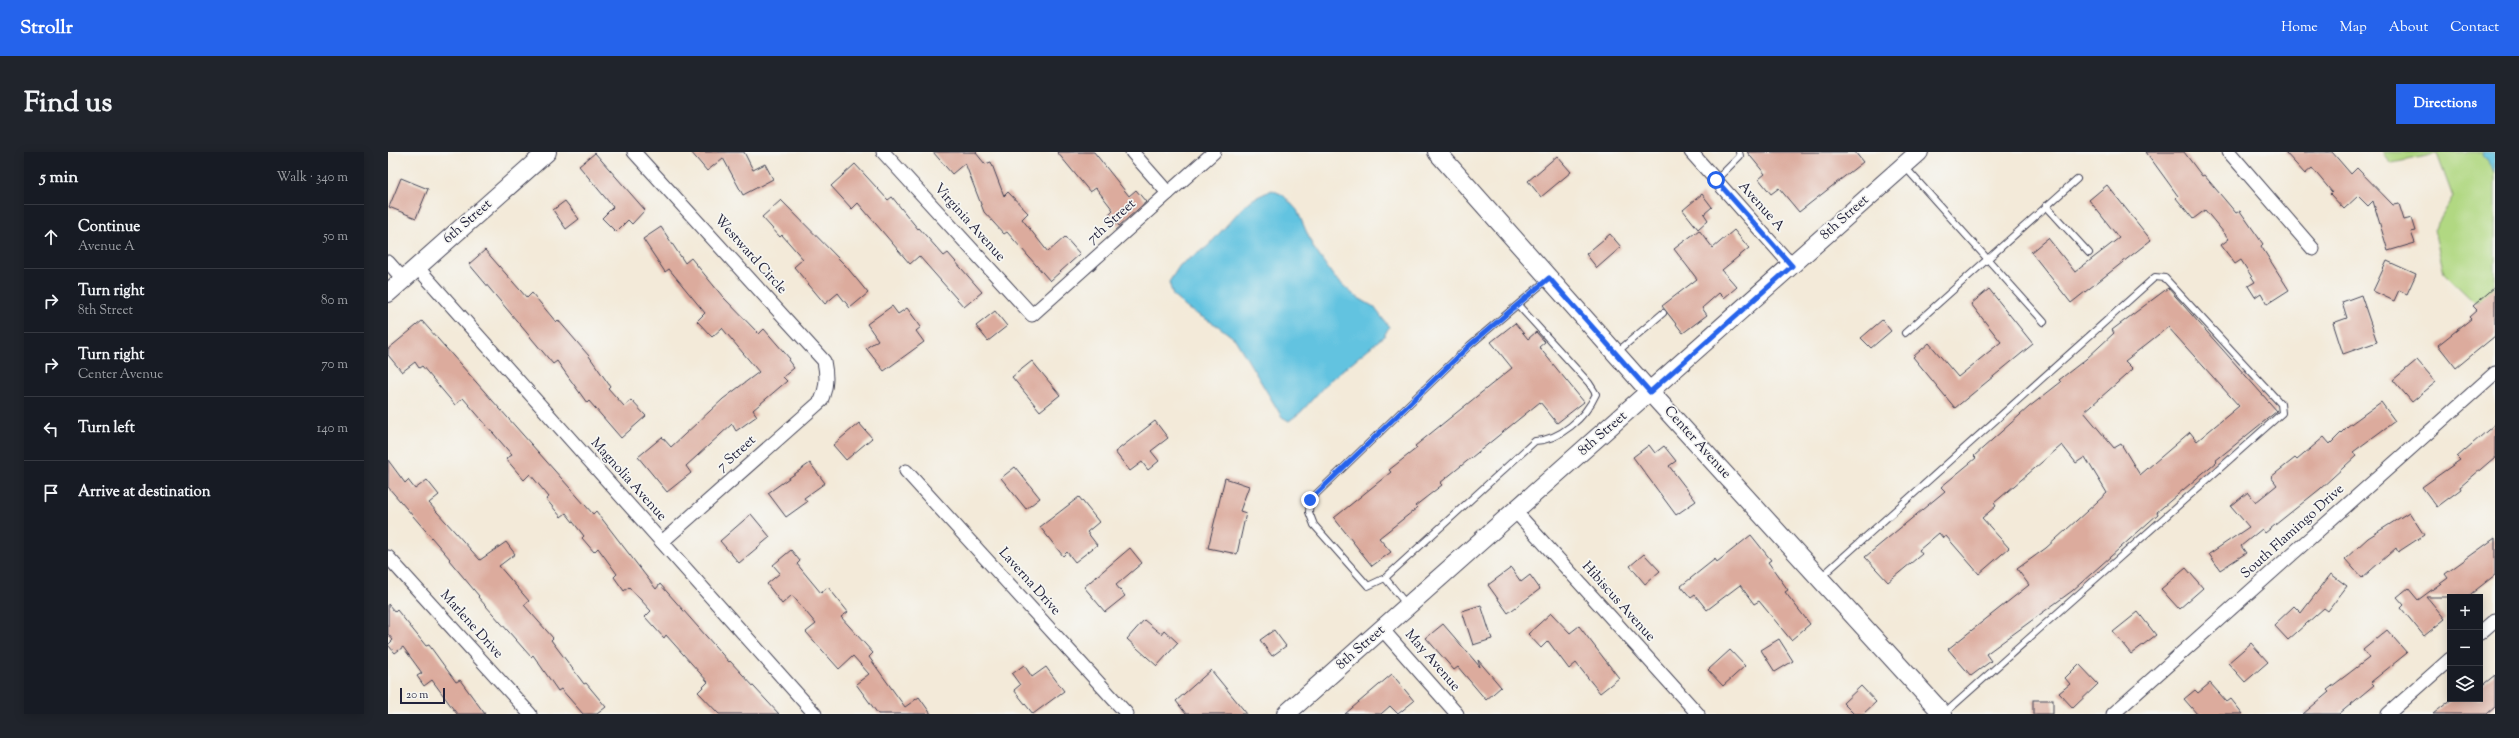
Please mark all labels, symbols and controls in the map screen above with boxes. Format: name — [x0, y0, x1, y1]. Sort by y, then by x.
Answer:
text: Strollr — [20, 15, 73, 42]
text: Home — [2281, 18, 2318, 38]
text: Map — [2340, 18, 2367, 38]
text: About — [2389, 18, 2428, 38]
text: Contact — [2450, 18, 2499, 38]
text: Find us — [24, 84, 112, 124]
button: Directions — [2396, 84, 2495, 124]
text: 5 min — [40, 166, 78, 190]
text: Walk · 340 m — [277, 169, 348, 187]
route start — [1707, 171, 1725, 189]
street label: Avenue A — [1733, 178, 1789, 237]
street label: Virginia Avenue — [928, 180, 1010, 266]
street label: 8th Street — [1816, 191, 1874, 245]
street label: 6th Street — [439, 195, 497, 249]
street label: 7th Street — [1083, 195, 1141, 249]
street label: Westward Circle — [709, 211, 791, 299]
text: Continue — [78, 217, 140, 238]
icon: ahead — [40, 226, 62, 248]
text: 50 m — [323, 228, 348, 246]
text: Avenue A — [78, 238, 135, 256]
text: Turn right — [78, 281, 144, 302]
icon: right — [40, 290, 62, 312]
text: 80 m — [321, 292, 348, 310]
text: 8th Street — [78, 302, 133, 320]
text: Turn right — [78, 345, 144, 366]
icon: right — [40, 354, 62, 376]
text: 70 m — [321, 356, 348, 374]
text: Center Avenue — [78, 366, 163, 384]
street label: Center Avenue — [1659, 402, 1735, 484]
street label: 8th Street — [1574, 407, 1632, 461]
icon: left — [40, 418, 62, 440]
text: Turn left — [78, 418, 135, 439]
text: 140 m — [317, 420, 348, 438]
street label: 7 Street — [713, 431, 761, 477]
street label: Magnolia Avenue — [585, 434, 671, 526]
street label: South Flamingo Drive — [2237, 480, 2349, 584]
icon: arrive — [40, 482, 62, 504]
text: Arrive at destination — [78, 482, 211, 503]
route end — [1301, 491, 1319, 509]
street label: Laverna Drive — [993, 544, 1065, 620]
street label: Hibiscus Avenue — [1577, 558, 1659, 646]
street label: Marlene Drive — [435, 586, 507, 664]
map controls — [2447, 594, 2483, 702]
button: + — [2447, 594, 2483, 630]
street label: 8th Street — [1332, 621, 1390, 675]
street label: May Avenue — [1400, 626, 1464, 696]
button: − — [2447, 630, 2483, 666]
button: layers — [2447, 666, 2483, 702]
scale bar — [400, 686, 445, 705]
text: 20 m — [406, 687, 428, 703]

